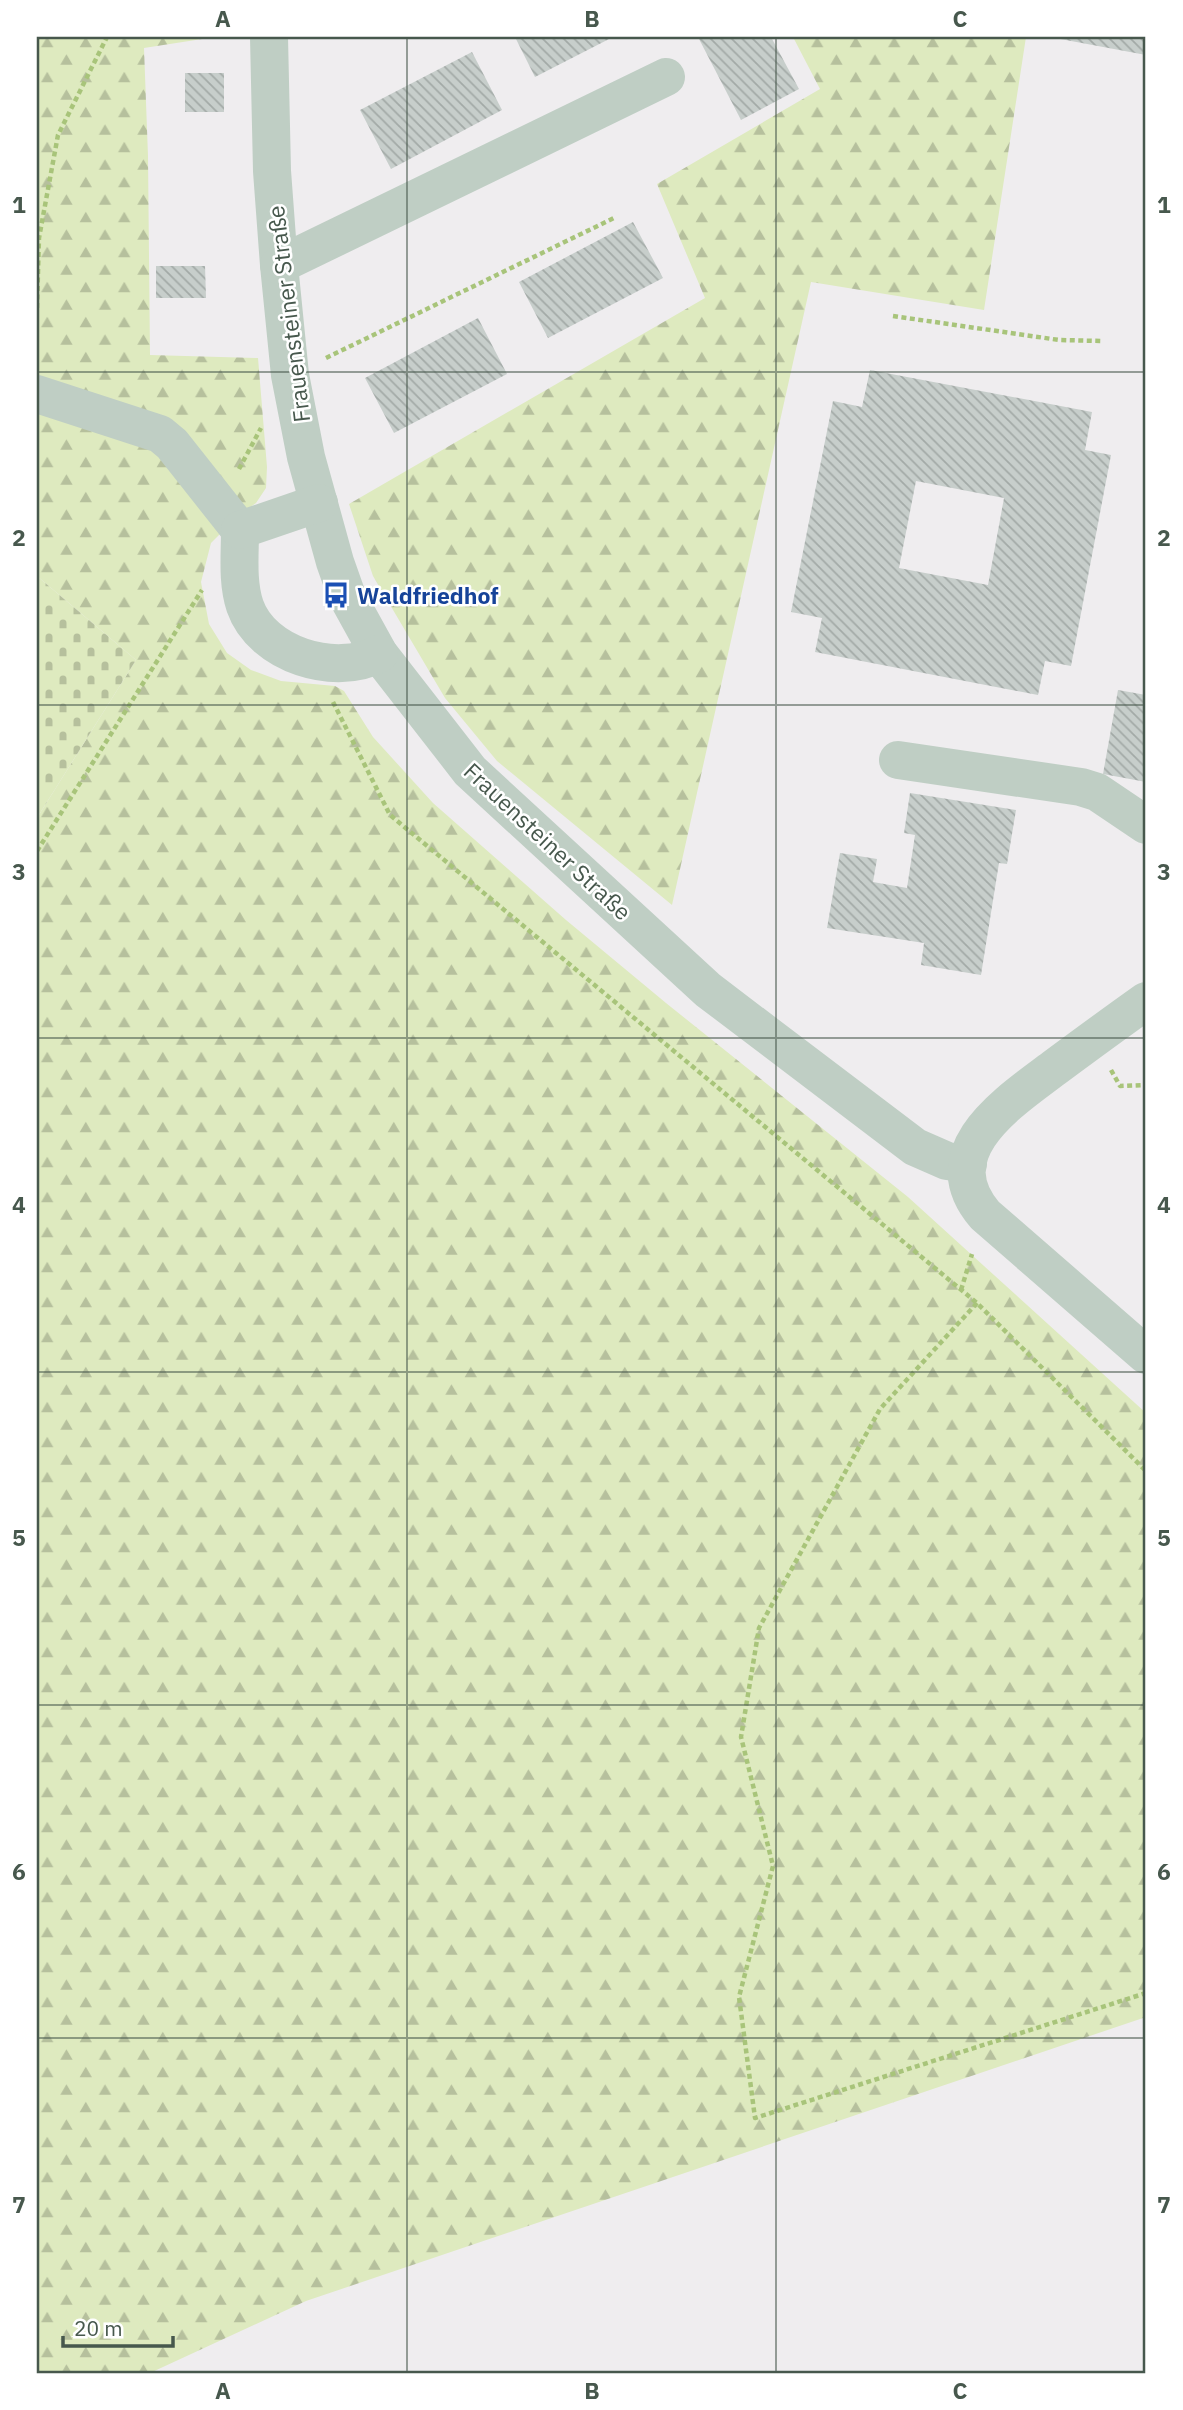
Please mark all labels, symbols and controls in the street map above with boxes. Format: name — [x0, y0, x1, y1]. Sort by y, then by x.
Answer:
text: A — [215, 3, 231, 33]
text: B — [584, 3, 600, 33]
text: C — [953, 3, 968, 33]
text: 1 — [12, 189, 26, 219]
text: 1 — [1157, 189, 1171, 219]
street label: Frauensteiner Straße — [260, 204, 316, 424]
text: 2 — [12, 522, 26, 552]
text: 2 — [1157, 522, 1171, 552]
bus stop icon: Waldfriedhof — [321, 580, 351, 610]
place label: Waldfriedhof — [357, 580, 499, 610]
street label: Frauensteiner Straße — [458, 756, 638, 926]
text: 3 — [12, 856, 26, 886]
text: 3 — [1157, 856, 1171, 886]
text: 4 — [12, 1189, 26, 1219]
text: 4 — [1157, 1189, 1171, 1219]
text: 5 — [12, 1522, 26, 1552]
text: 5 — [1157, 1522, 1171, 1552]
text: 6 — [12, 1856, 26, 1886]
text: 6 — [1157, 1856, 1171, 1886]
text: 7 — [12, 2189, 26, 2219]
text: 7 — [1157, 2189, 1171, 2219]
scale bar — [63, 2305, 173, 2349]
text: 20 m — [74, 2314, 123, 2342]
text: A — [215, 2375, 231, 2405]
text: B — [584, 2375, 600, 2405]
text: C — [953, 2375, 968, 2405]

